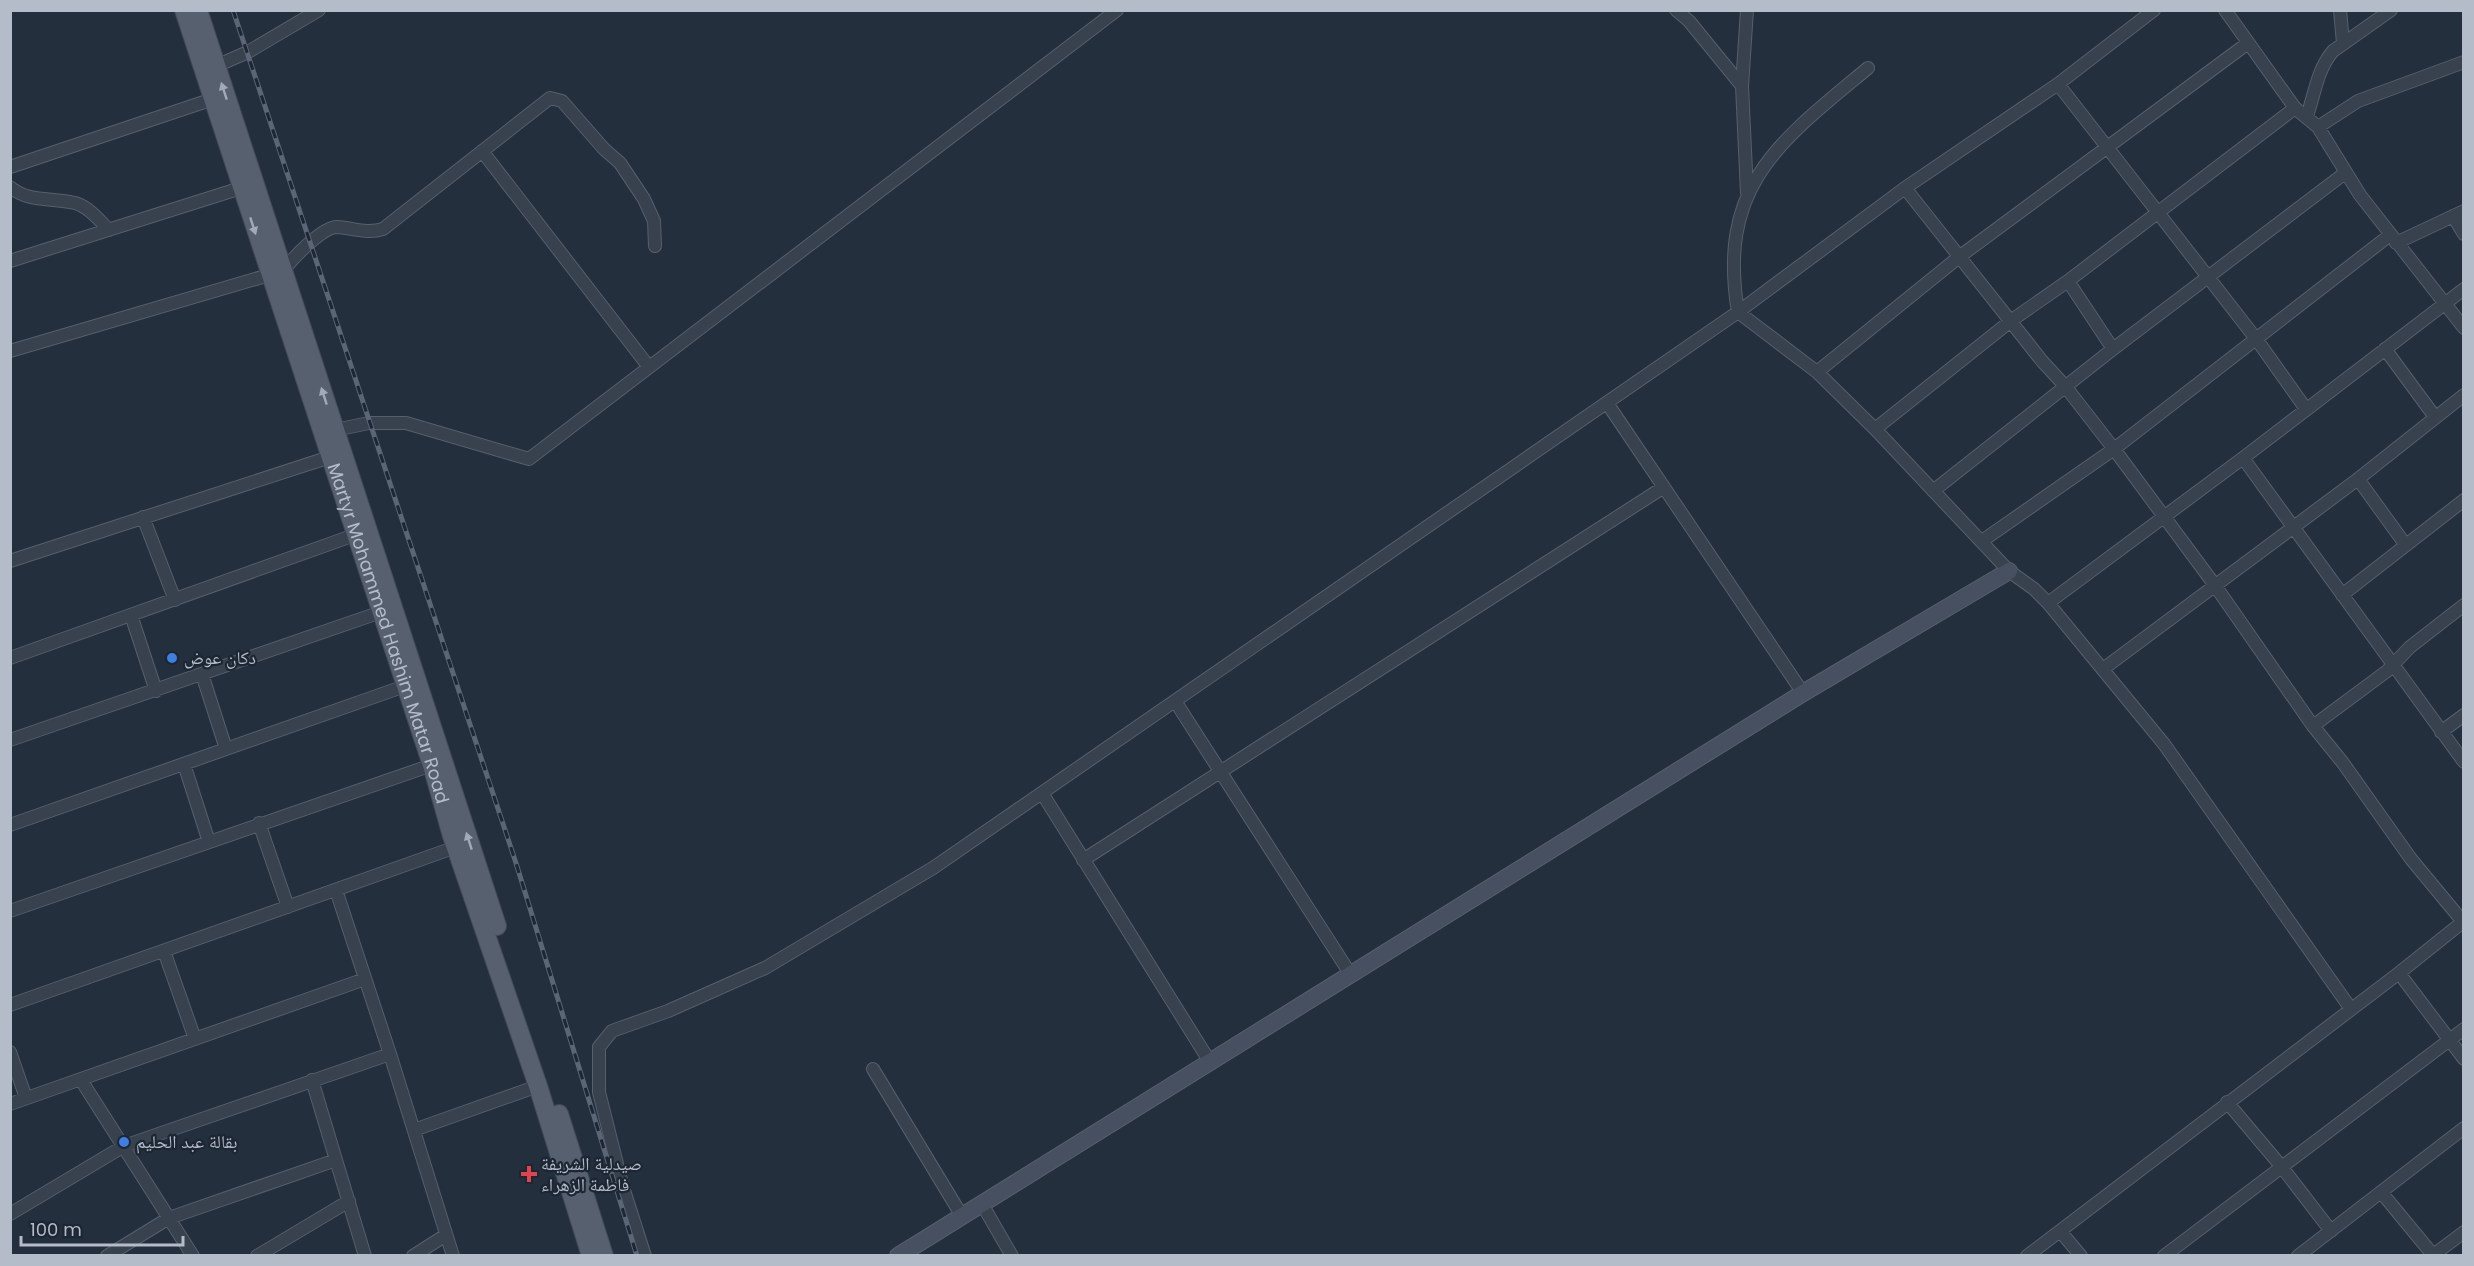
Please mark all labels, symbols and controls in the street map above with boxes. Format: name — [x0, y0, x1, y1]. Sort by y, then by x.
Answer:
one-way arrow — [219, 82, 228, 100]
one-way arrow — [249, 217, 259, 235]
one-way arrow — [319, 387, 328, 405]
street label: Martyr Mohammed Hashim Matar Road — [322, 460, 455, 806]
place label: دكان عوض — [184, 645, 256, 670]
marker: دكان عوض — [165, 651, 179, 665]
one-way arrow — [464, 832, 473, 850]
place label: بقالة عبد الحليم — [136, 1129, 237, 1154]
marker: بقالة عبد الحليم — [117, 1135, 131, 1149]
place label: صيدلية الشريفة فاطمة الزهراء — [541, 1151, 642, 1197]
marker: صيدلية الشريفة فاطمة الزهراء — [522, 1167, 536, 1181]
scale bar — [21, 1209, 183, 1247]
text: 100 m — [30, 1217, 82, 1242]

